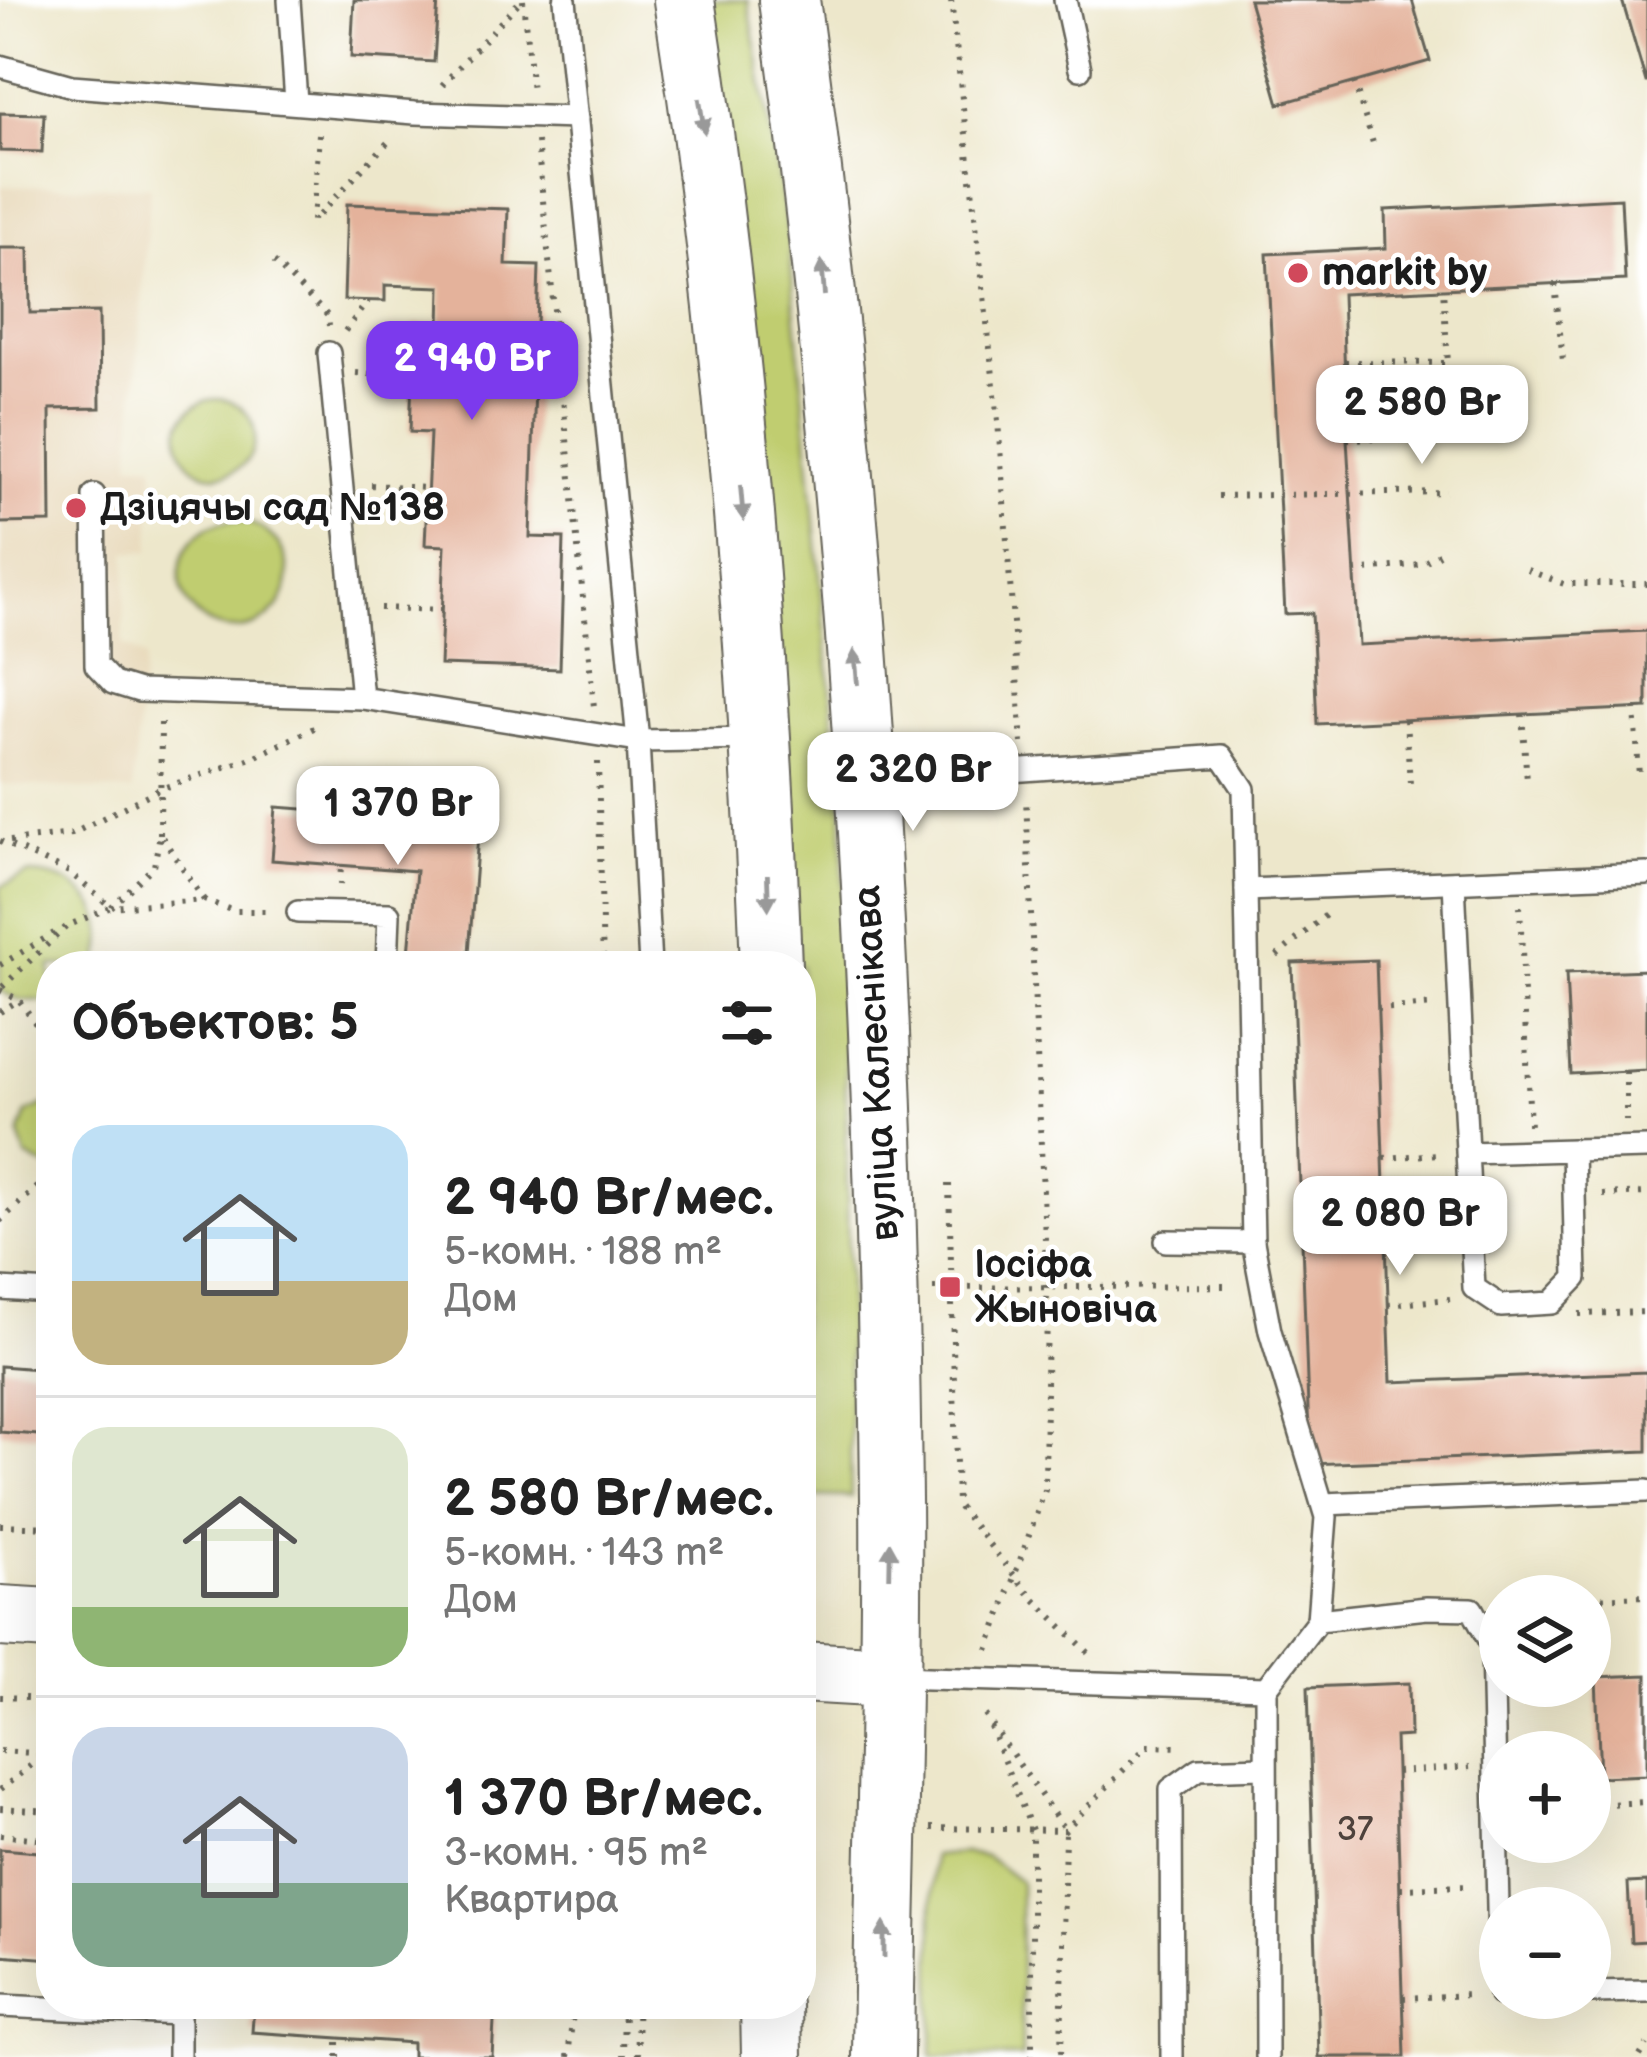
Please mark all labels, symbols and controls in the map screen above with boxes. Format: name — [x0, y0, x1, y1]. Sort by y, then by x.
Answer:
one-way arrow — [693, 97, 711, 135]
place label: markit by — [1322, 250, 1488, 297]
one-way arrow — [813, 259, 832, 296]
marker: markit by — [1285, 260, 1311, 286]
pin: 2 940 Br — [348, 321, 596, 423]
text: 2 940 Br — [393, 336, 551, 383]
pin: 2 580 Br — [1298, 365, 1546, 467]
text: 2 580 Br — [1343, 380, 1501, 427]
place label: Дзіцячы сад №138 — [100, 485, 445, 532]
one-way arrow — [733, 485, 752, 522]
marker: Дзіцячы сад №138 — [63, 495, 89, 521]
one-way arrow — [846, 648, 865, 685]
pin: 2 320 Br — [789, 732, 1037, 834]
text: 2 320 Br — [834, 747, 992, 794]
pin: 1 370 Br — [274, 766, 522, 868]
text: 1 370 Br — [323, 781, 473, 828]
one-way arrow — [759, 874, 778, 912]
street label: вуліца Калеснікава — [844, 884, 910, 1242]
icon: filters — [714, 990, 780, 1056]
text: Объектов: 5 — [72, 993, 359, 1054]
text: 2 940 Br/мес. — [444, 1168, 774, 1229]
icon: home — [168, 1173, 312, 1317]
pin: 2 080 Br — [1276, 1176, 1524, 1278]
text: 2 080 Br — [1320, 1191, 1480, 1238]
text: 5-комн. · 188 m² — [444, 1229, 722, 1276]
place label: Іосіфа Жыновіча — [974, 1242, 1157, 1334]
marker: Іосіфа Жыновіча — [937, 1274, 963, 1300]
text: Дом — [444, 1276, 518, 1323]
text: 2 580 Br/мес. — [444, 1469, 774, 1530]
icon: home — [168, 1475, 312, 1619]
text: 5-комн. · 143 m² — [444, 1530, 724, 1577]
one-way arrow — [880, 1540, 900, 1578]
map controls — [1479, 1575, 1611, 2019]
button: layers — [1479, 1575, 1611, 1707]
text: Дом — [444, 1577, 518, 1624]
button: + — [1479, 1731, 1611, 1863]
text: 1 370 Br/мес. — [444, 1769, 763, 1830]
icon: home — [168, 1775, 312, 1919]
house number: 37 — [1337, 1810, 1373, 1850]
text: 3-комн. · 95 m² — [444, 1830, 708, 1877]
text: Квартира — [444, 1877, 619, 1924]
button: − — [1479, 1887, 1611, 2019]
one-way arrow — [874, 1920, 894, 1958]

